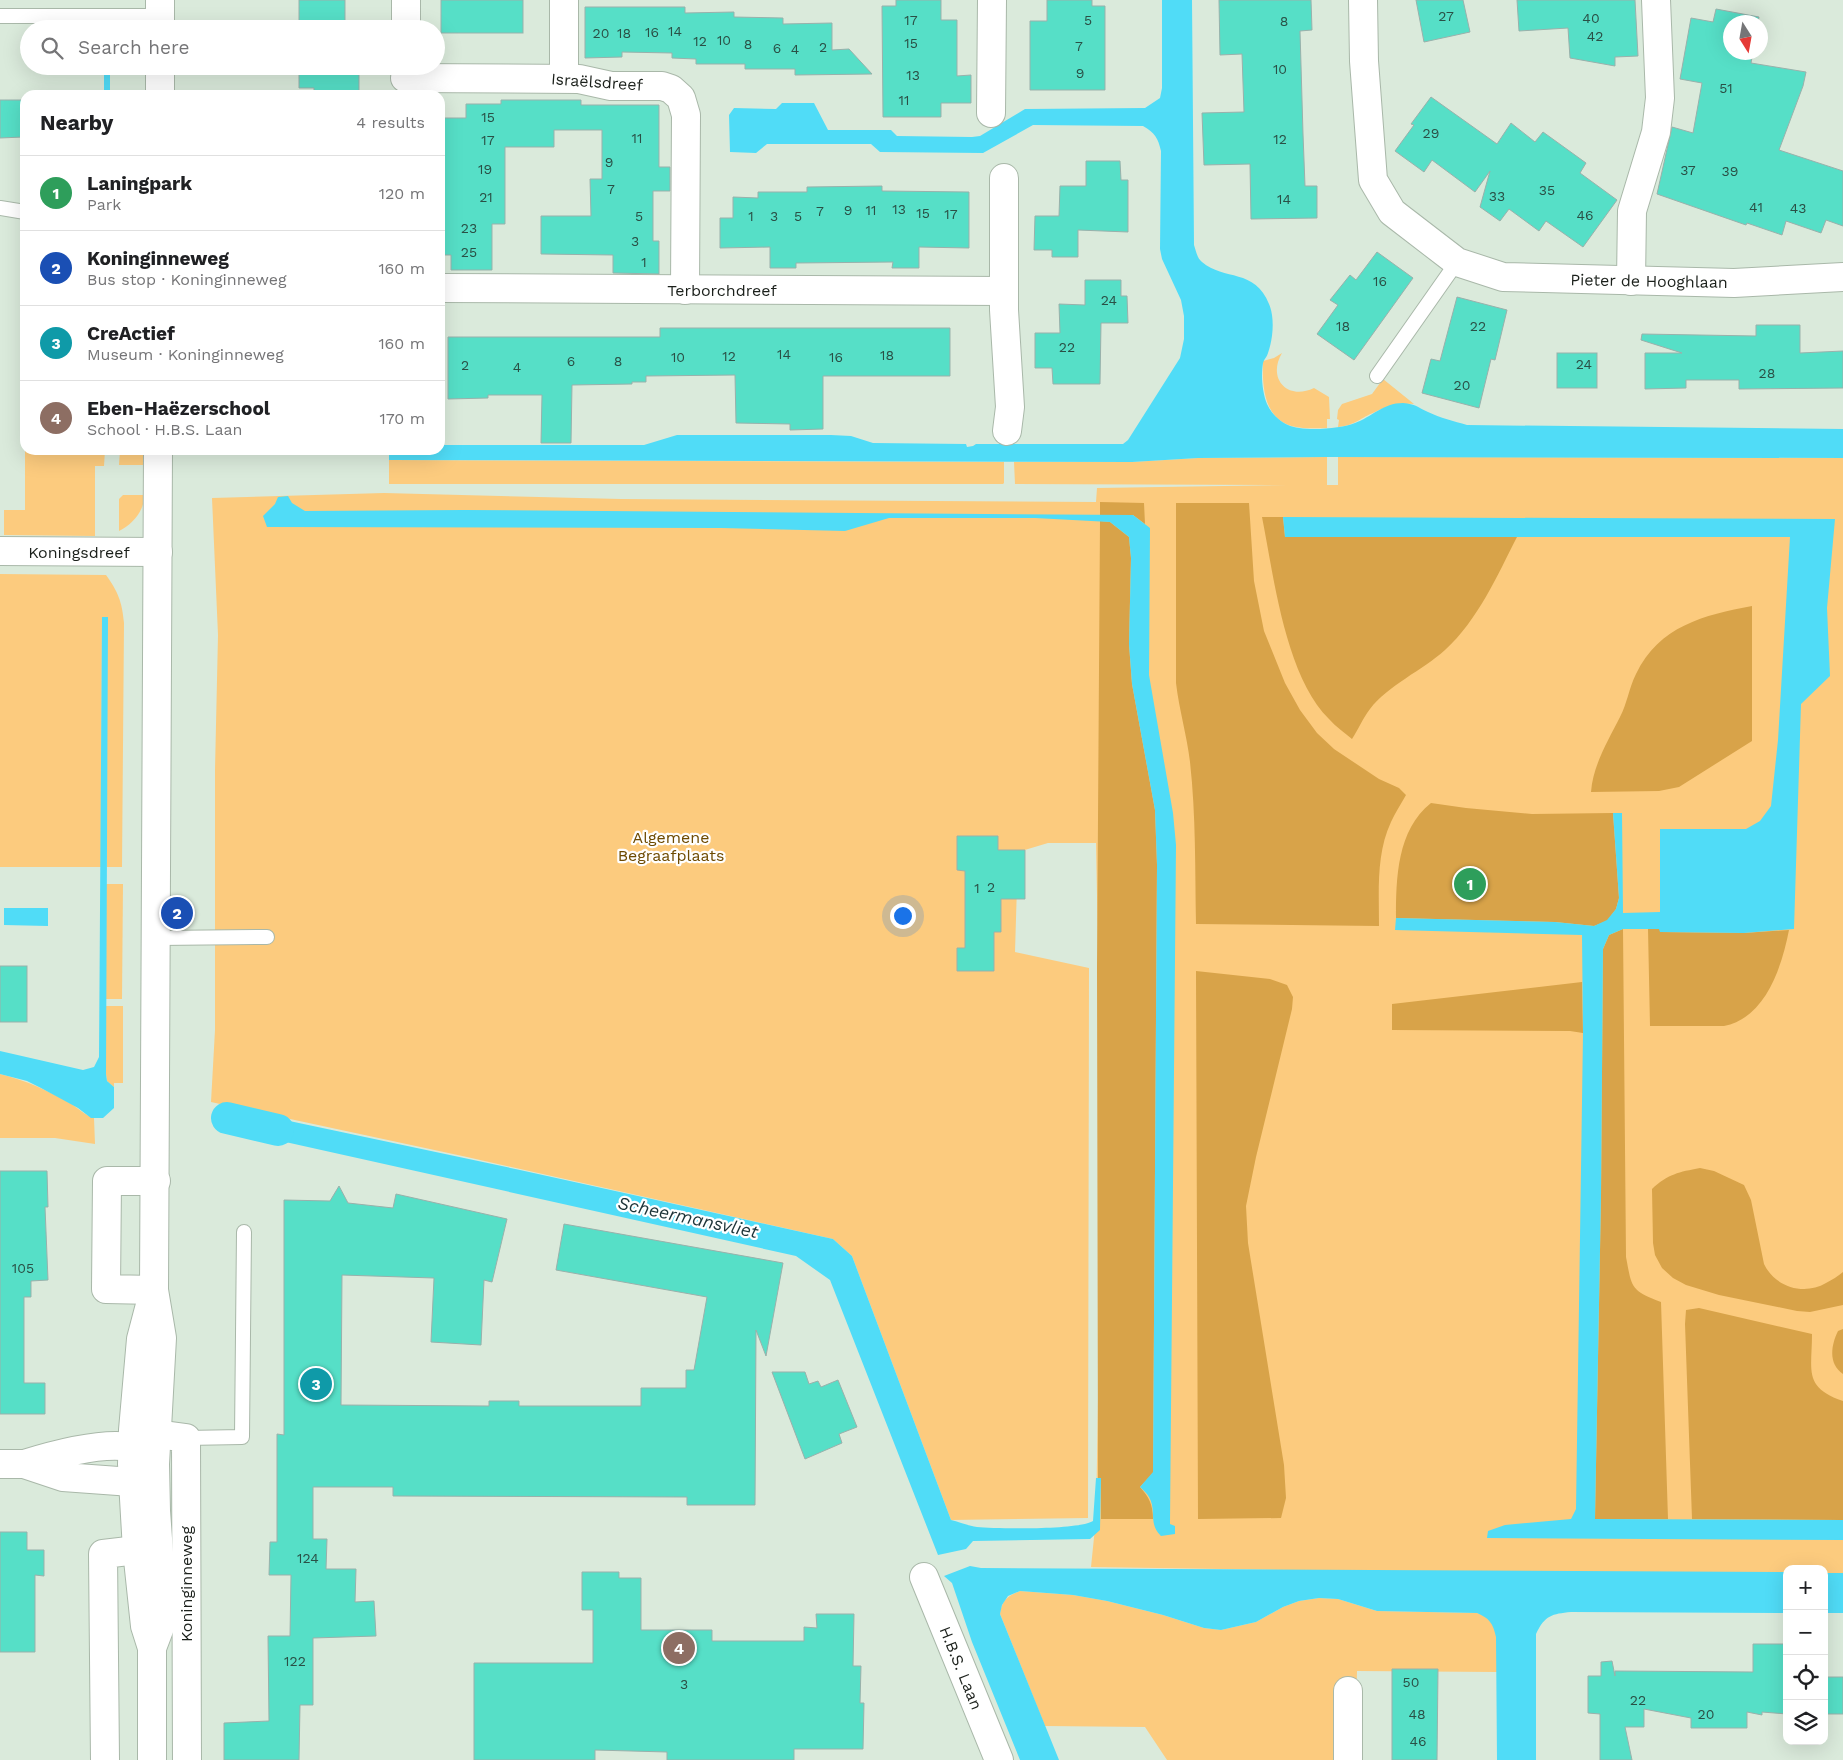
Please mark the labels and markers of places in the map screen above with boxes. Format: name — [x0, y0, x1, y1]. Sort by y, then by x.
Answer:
pin: 1 — [1454, 865, 1486, 903]
pin: 2 — [161, 894, 193, 932]
pin: 3 — [300, 1365, 332, 1403]
pin: 4 — [663, 1629, 695, 1667]

